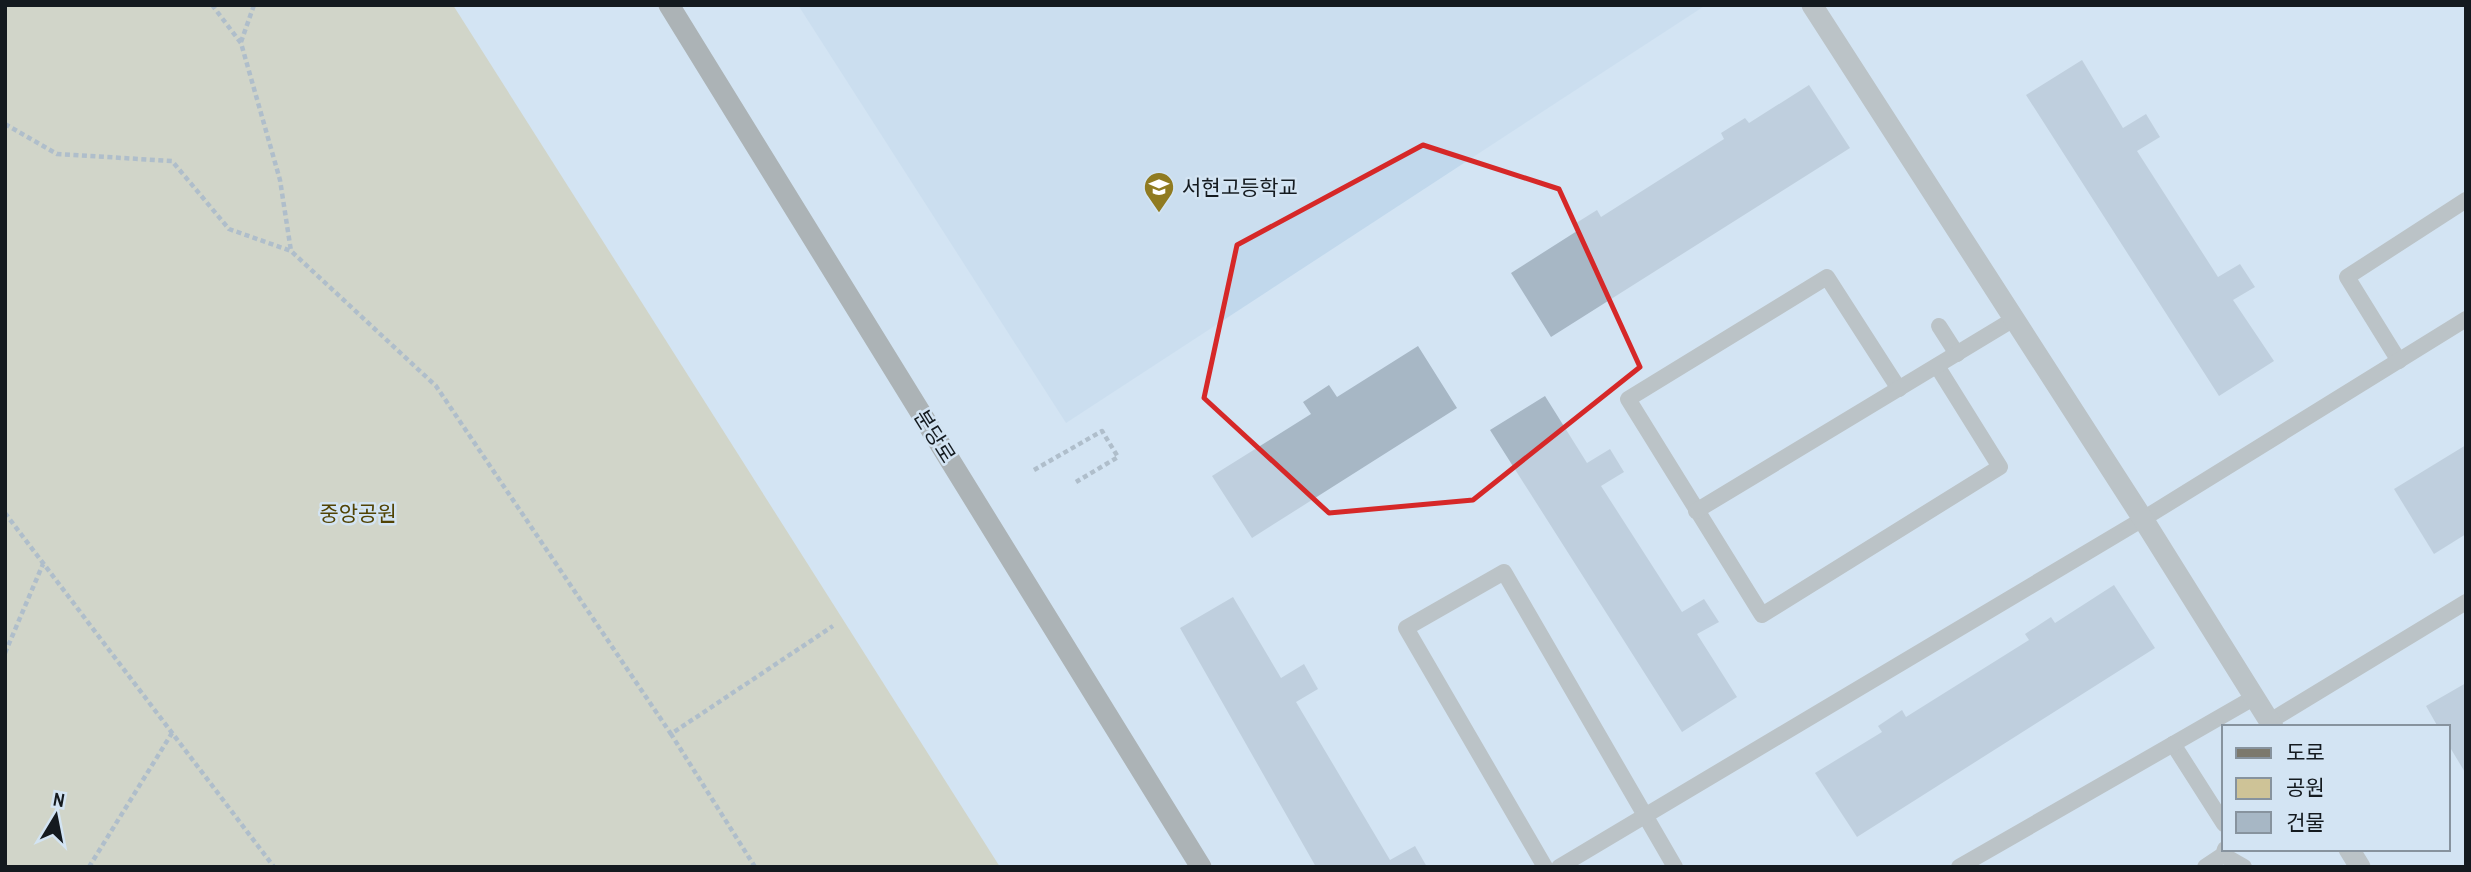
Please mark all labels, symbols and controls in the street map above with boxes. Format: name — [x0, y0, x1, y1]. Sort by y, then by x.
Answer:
school or university icon: 서현고등학교 — [1142, 170, 1176, 214]
place label: 서현고등학교 — [1182, 173, 1298, 202]
street label: 분당로 — [907, 404, 963, 468]
park label: 중앙공원 — [319, 499, 397, 528]
legend — [2222, 725, 2450, 851]
text: 도로 — [2286, 738, 2325, 767]
text: 공원 — [2286, 773, 2325, 802]
north arrow — [21, 781, 91, 851]
text: N — [51, 785, 67, 813]
text: 건물 — [2286, 808, 2325, 837]

